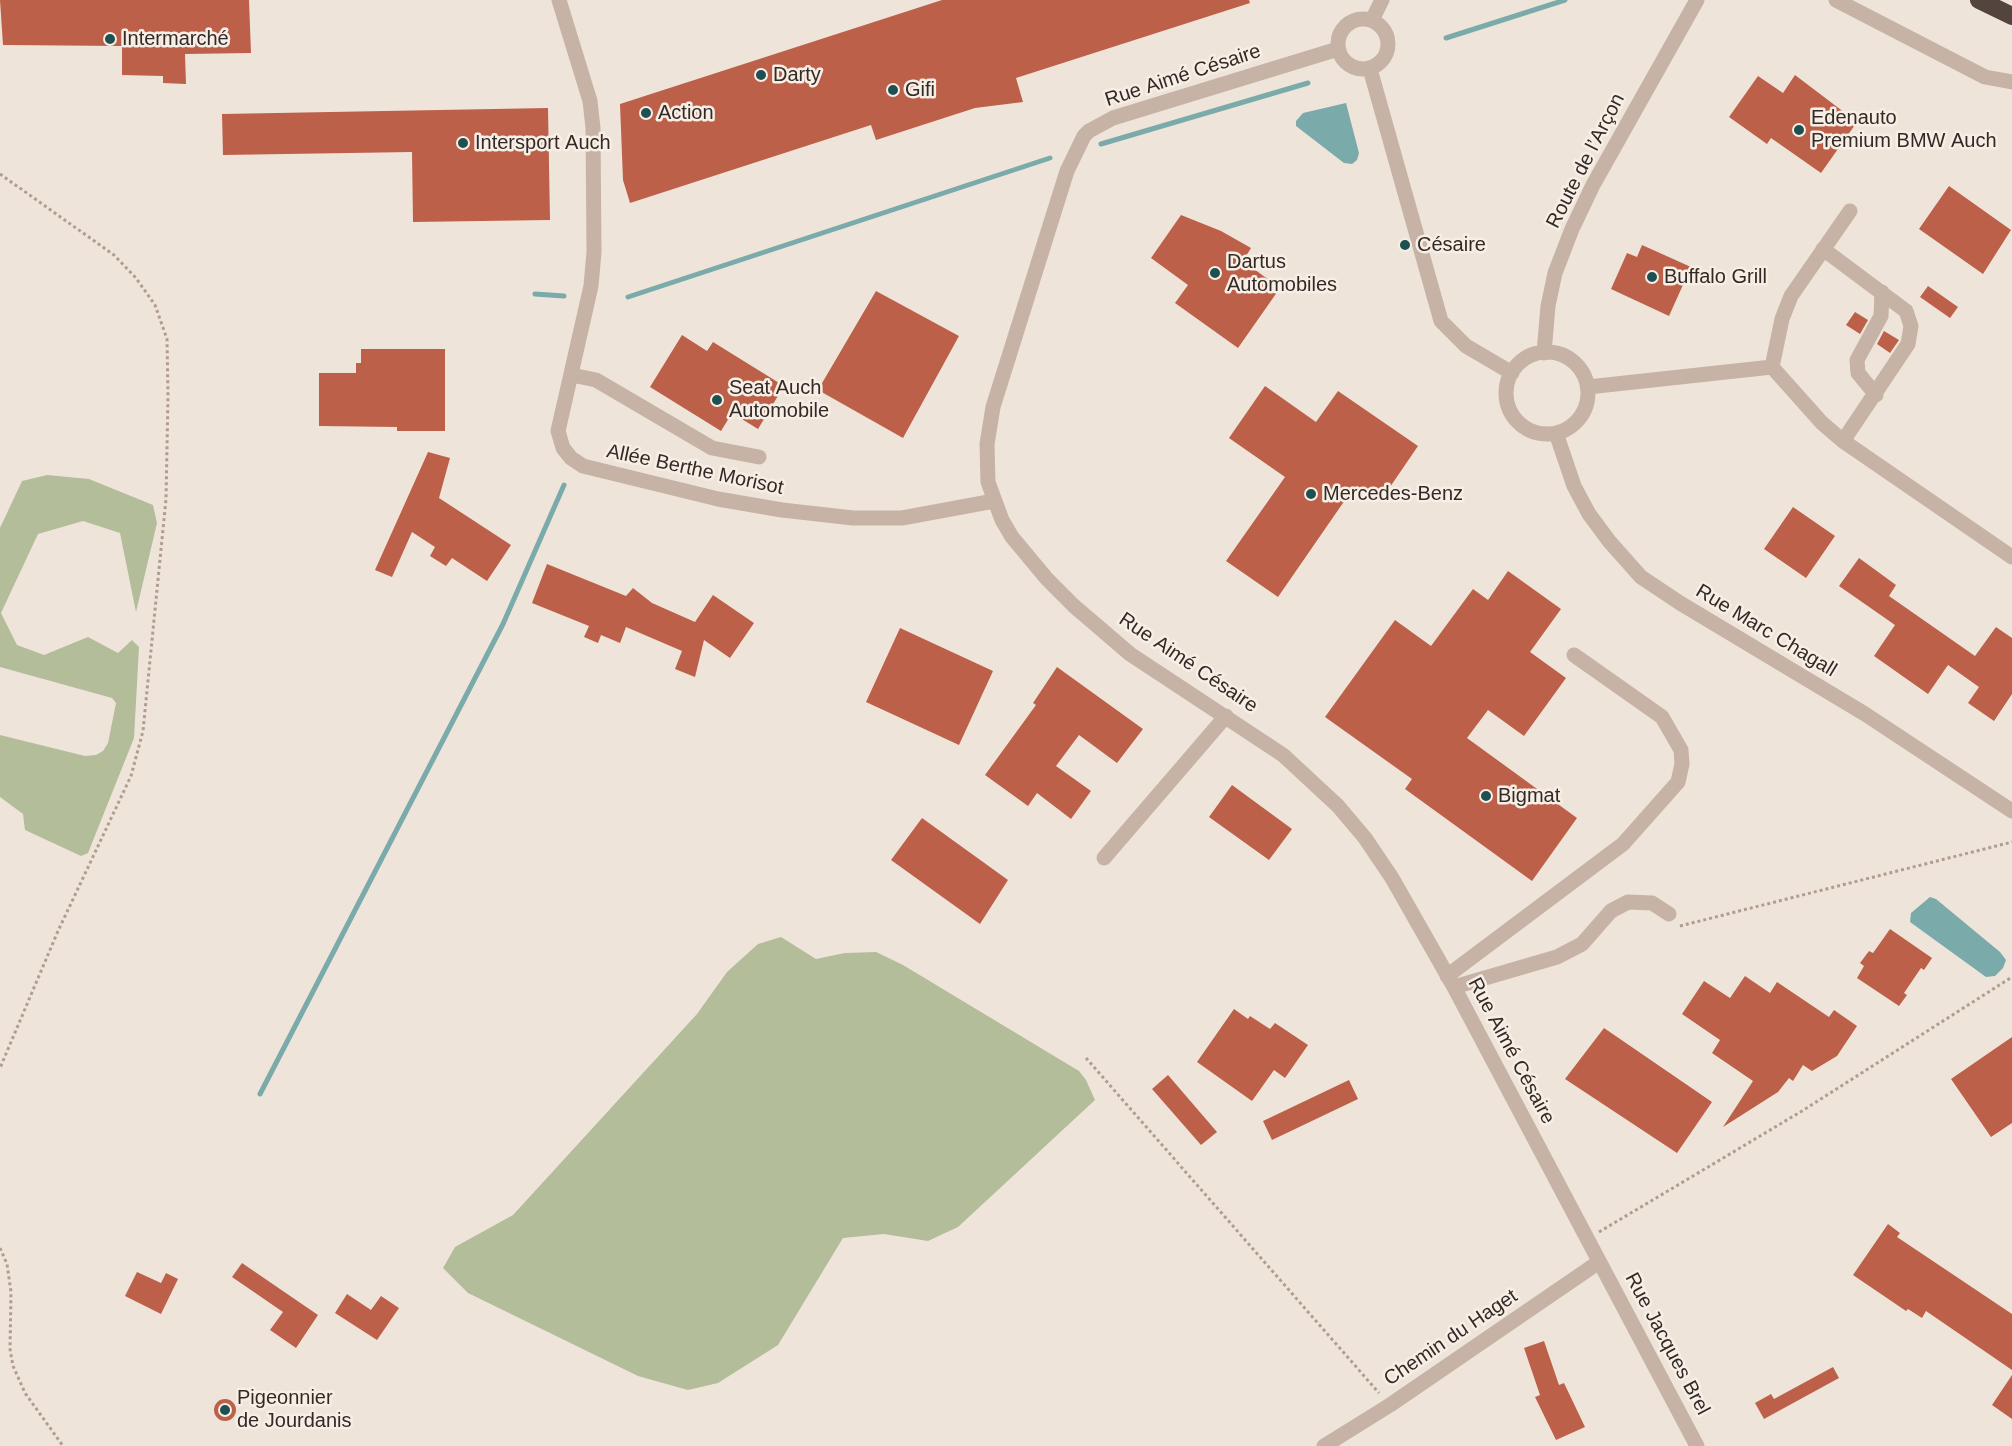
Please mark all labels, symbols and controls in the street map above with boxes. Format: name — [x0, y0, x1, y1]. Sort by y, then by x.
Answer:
place label: Intermarché — [122, 27, 229, 51]
marker: Intermarché — [103, 32, 117, 46]
street label: Rue Aimé Césaire — [1102, 40, 1264, 112]
place label: Darty — [773, 63, 821, 87]
marker: Darty — [754, 68, 768, 82]
place label: Gifi — [905, 78, 935, 102]
marker: Gifi — [886, 83, 900, 97]
street label: Route de l’Arçon — [1542, 90, 1630, 232]
place label: Action — [658, 101, 714, 125]
marker: Action — [639, 106, 653, 120]
place label: Edenauto Premium BMW Auch — [1811, 106, 1997, 153]
marker: Edenauto Premium BMW Auch — [1792, 123, 1806, 137]
place label: Intersport Auch — [475, 131, 611, 155]
marker: Intersport Auch — [456, 136, 470, 150]
place label: Césaire — [1417, 233, 1486, 257]
marker: Césaire — [1398, 238, 1412, 252]
place label: Dartus Automobiles — [1227, 250, 1337, 297]
place label: Buffalo Grill — [1664, 265, 1767, 289]
marker: Dartus Automobiles — [1208, 266, 1222, 280]
marker: Buffalo Grill — [1645, 270, 1659, 284]
place label: Seat Auch Automobile — [729, 376, 829, 423]
marker: Seat Auch Automobile — [710, 393, 724, 407]
street label: Allée Berthe Morisot — [604, 440, 786, 500]
place label: Mercedes-Benz — [1323, 482, 1463, 506]
marker: Mercedes-Benz — [1304, 487, 1318, 501]
street label: Rue Marc Chagall — [1691, 579, 1841, 683]
street label: Rue Aimé Césaire — [1114, 608, 1262, 718]
place label: Bigmat — [1498, 784, 1560, 808]
marker: Bigmat — [1479, 789, 1493, 803]
street label: Rue Aimé Césaire — [1462, 974, 1560, 1128]
street label: Rue Jacques Brel — [1619, 1269, 1715, 1419]
street label: Chemin du Haget — [1380, 1285, 1522, 1391]
place label: Pigeonnier de Jourdanis — [237, 1386, 352, 1433]
marker: Pigeonnier de Jourdanis — [218, 1403, 232, 1417]

